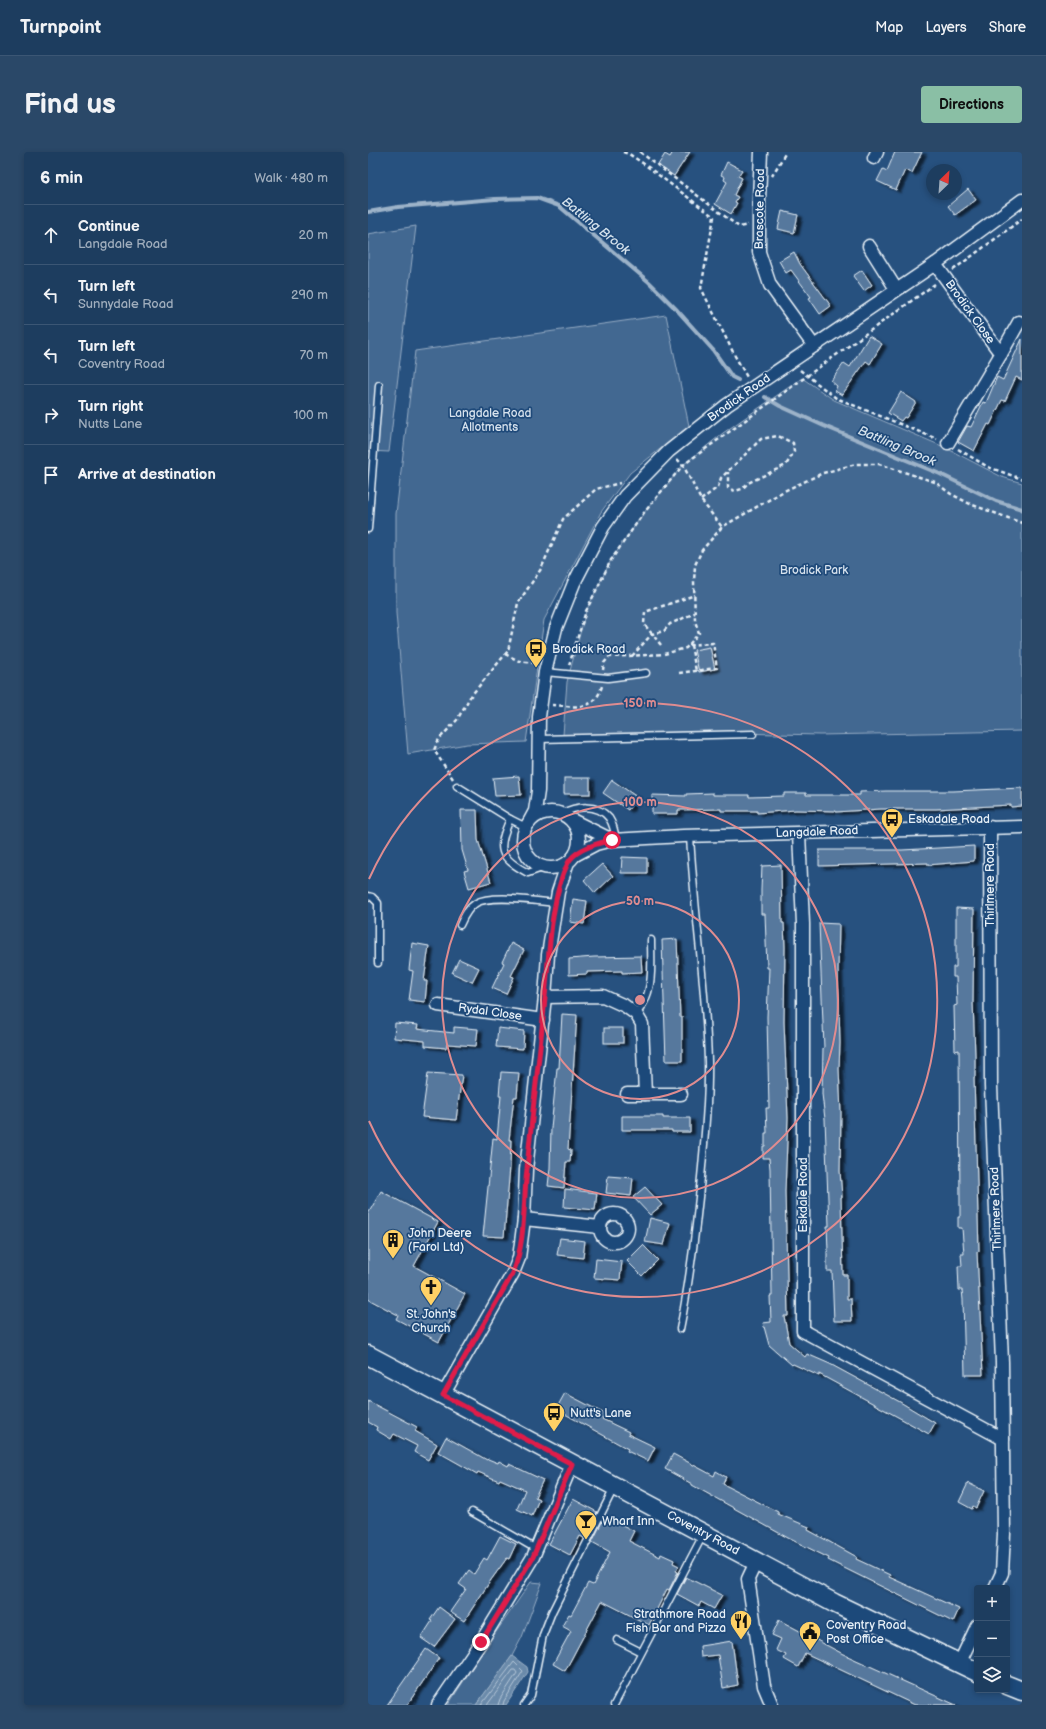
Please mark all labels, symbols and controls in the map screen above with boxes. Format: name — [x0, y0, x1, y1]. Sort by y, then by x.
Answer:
text: Turnpoint — [20, 16, 101, 39]
text: Map — [875, 19, 903, 36]
text: Layers — [925, 19, 967, 36]
text: Share — [989, 19, 1026, 36]
button: Directions — [921, 86, 1022, 123]
text: Find us — [24, 88, 116, 121]
north arrow — [926, 164, 962, 200]
text: 6 min — [40, 168, 83, 188]
street label: Brascote Road — [752, 168, 768, 250]
text: Walk · 480 m — [254, 170, 328, 186]
water label: Battling Brook — [559, 194, 634, 259]
text: Continue — [78, 217, 140, 236]
icon: ahead — [40, 224, 62, 246]
text: 20 m — [298, 227, 328, 243]
text: Langdale Road — [78, 236, 168, 252]
text: Turn left — [78, 277, 135, 296]
street label: Brodick Close — [942, 277, 998, 347]
icon: left — [40, 284, 62, 306]
text: 290 m — [291, 287, 328, 303]
text: Sunnydale Road — [78, 296, 174, 312]
text: Turn left — [78, 337, 135, 356]
icon: left — [40, 344, 62, 366]
text: 70 m — [300, 347, 328, 363]
text: Coventry Road — [78, 356, 165, 372]
street label: Brodick Road — [705, 371, 773, 425]
text: Turn right — [78, 397, 143, 416]
icon: right — [40, 404, 62, 426]
park label: Langdale Road Allotments — [449, 406, 531, 435]
text: 100 m — [293, 407, 328, 423]
text: Nutts Lane — [78, 416, 142, 432]
water label: Battling Brook — [856, 422, 939, 470]
icon: arrive — [40, 464, 62, 486]
text: Arrive at destination — [78, 465, 216, 484]
park label: Brodick Park — [780, 563, 848, 578]
bus stop icon: Brodick Road — [523, 636, 549, 669]
place label: Brodick Road — [552, 642, 625, 657]
text: 150 m — [624, 696, 656, 711]
text: 100 m — [623, 795, 657, 810]
bus stop icon: Eskadale Road — [879, 806, 905, 839]
place label: Eskadale Road — [908, 812, 990, 827]
street label: Langdale Road — [775, 823, 859, 841]
route start — [603, 831, 621, 849]
street label: Thirlmere Road — [983, 843, 998, 927]
text: 50 m — [626, 894, 654, 909]
centre of rings — [633, 993, 647, 1007]
street label: Rydal Close — [457, 1000, 523, 1024]
street label: Eskdale Road — [796, 1157, 811, 1233]
street label: Thirlmere Road — [987, 1167, 1005, 1251]
place label: John Deere (Farol Ltd) — [408, 1226, 472, 1255]
building icon: John Deere (Farol Ltd) — [380, 1227, 406, 1260]
church icon: St. John's Church — [418, 1274, 444, 1307]
place label: St. John's Church — [406, 1307, 456, 1336]
bus stop icon: Nutt's Lane — [541, 1400, 567, 1433]
place label: Nutt's Lane — [570, 1406, 631, 1421]
bar icon: Wharf Inn — [573, 1508, 599, 1541]
street label: Coventry Road — [664, 1508, 742, 1559]
place label: Wharf Inn — [602, 1514, 655, 1529]
map controls — [974, 1585, 1010, 1693]
button: + — [974, 1585, 1010, 1621]
place label: Strathmore Road Fish Bar and Pizza — [625, 1607, 726, 1636]
restaurant icon: Strathmore Road Fish Bar and Pizza — [728, 1608, 754, 1641]
place label: Coventry Road Post Office — [826, 1618, 906, 1647]
public building icon: Coventry Road Post Office — [797, 1619, 823, 1652]
button: − — [974, 1621, 1010, 1657]
route end — [472, 1633, 490, 1651]
button: layers — [974, 1657, 1010, 1693]

